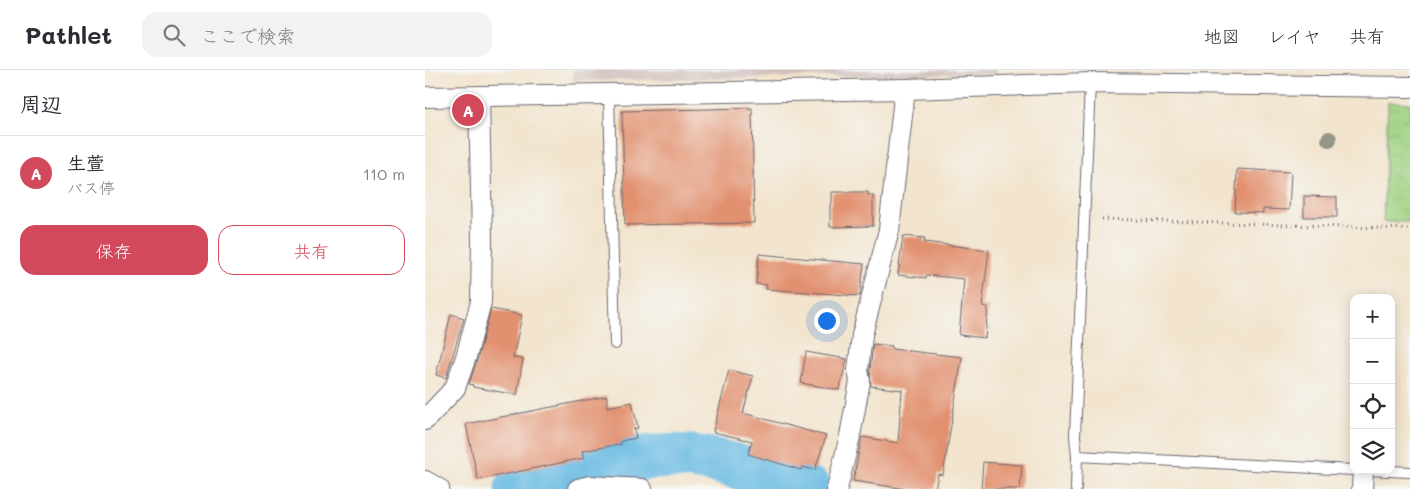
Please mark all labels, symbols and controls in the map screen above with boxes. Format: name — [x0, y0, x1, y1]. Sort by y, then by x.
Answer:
search box — [142, 12, 492, 57]
text: Pathlet — [25, 19, 112, 50]
icon: search — [160, 21, 188, 49]
text: ここで検索 — [200, 23, 295, 48]
text: 地図 — [1204, 24, 1240, 48]
text: レイヤ — [1268, 24, 1321, 48]
text: 共有 — [1349, 24, 1385, 48]
text: 周辺 — [20, 90, 62, 117]
pin: A — [452, 91, 484, 129]
text: 生萱 — [67, 150, 105, 175]
text: A — [30, 163, 42, 184]
text: 110 m — [363, 163, 405, 184]
text: バス停 — [67, 177, 115, 198]
button: 保存 — [20, 225, 208, 275]
button: 共有 — [218, 225, 405, 275]
map controls — [1350, 294, 1395, 474]
button: + — [1350, 294, 1395, 339]
your location — [814, 308, 840, 334]
button: − — [1350, 339, 1395, 384]
button: locate — [1350, 384, 1395, 429]
button: layers — [1350, 429, 1395, 474]

